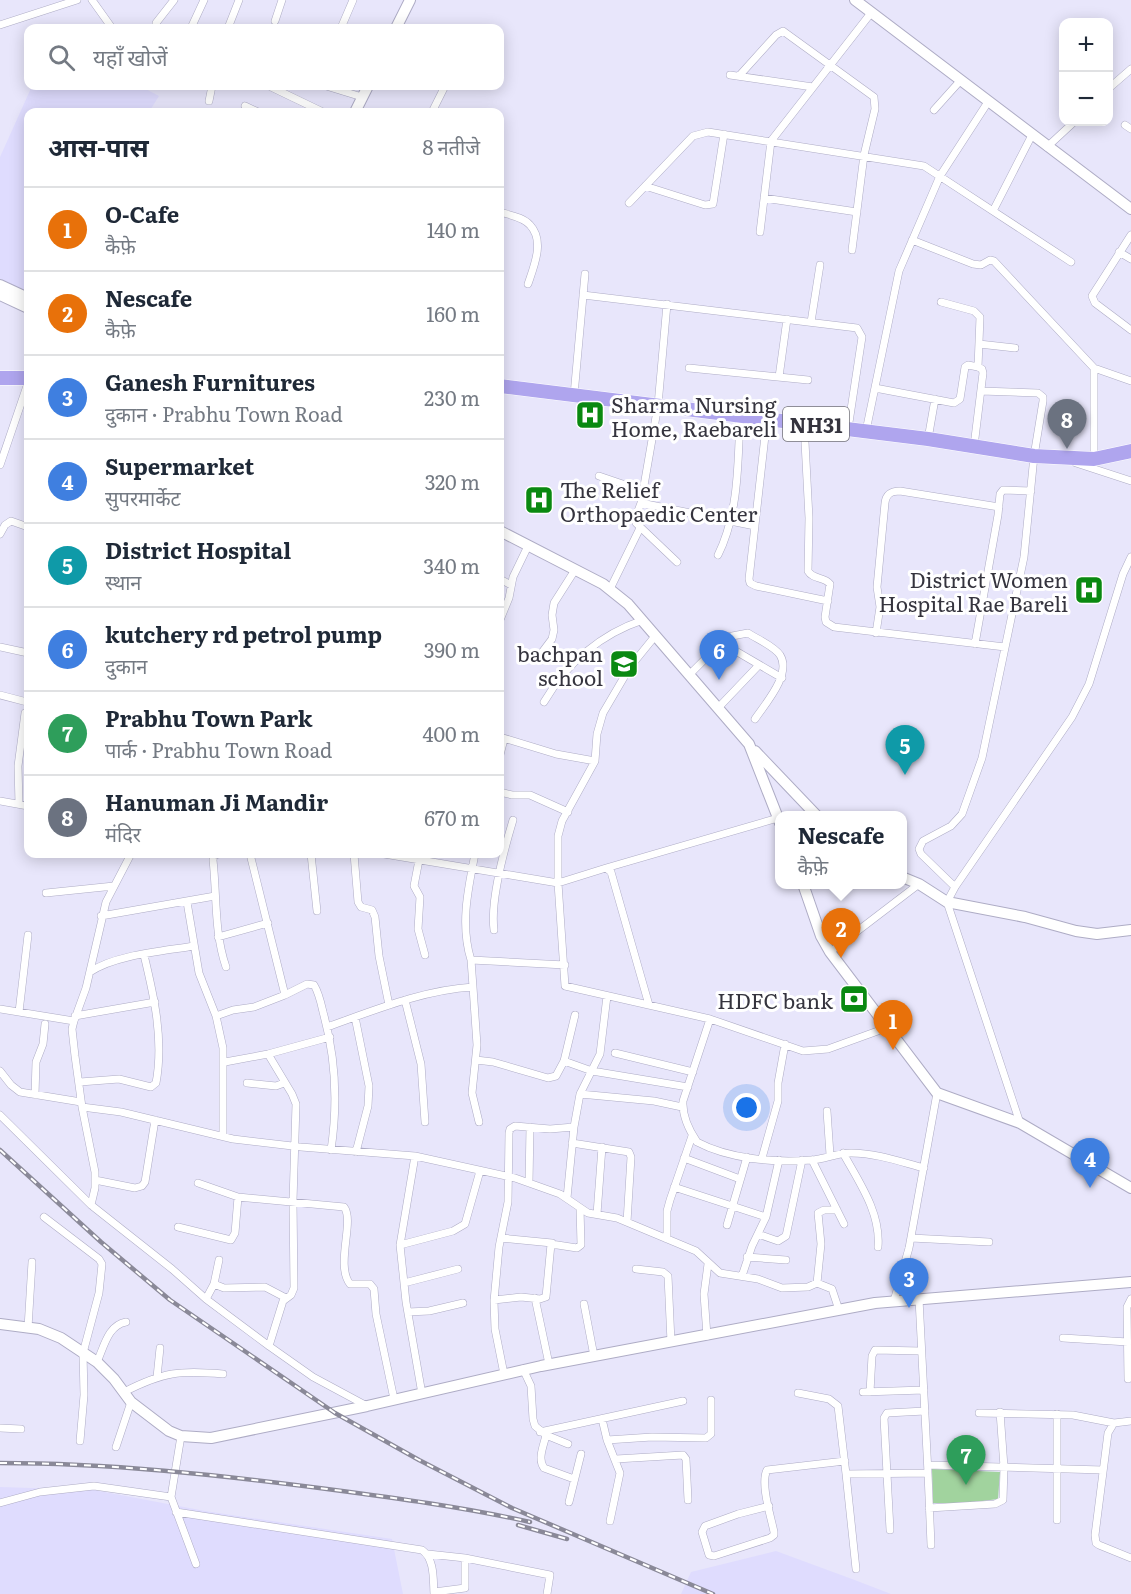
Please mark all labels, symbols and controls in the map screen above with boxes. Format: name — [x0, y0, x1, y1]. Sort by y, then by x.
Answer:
map controls — [1059, 18, 1113, 126]
button: + — [1059, 18, 1113, 72]
search box — [24, 24, 504, 90]
text: यहाँ खोजें — [93, 40, 168, 73]
icon: search — [45, 41, 78, 74]
button: − — [1059, 72, 1113, 126]
text: आस-पास — [48, 126, 149, 165]
text: 8 नतीजे — [422, 131, 480, 161]
text: O-Cafe — [105, 197, 179, 230]
text: 1 — [63, 214, 72, 244]
text: 140 m — [427, 214, 480, 244]
text: कैफ़े — [105, 230, 136, 260]
text: Nescafe — [105, 281, 192, 314]
text: 2 — [62, 298, 73, 328]
text: 160 m — [426, 298, 480, 328]
text: कैफ़े — [105, 314, 136, 344]
text: Ganesh Furnitures — [105, 365, 315, 398]
text: 3 — [62, 382, 73, 412]
text: 230 m — [424, 382, 480, 412]
place label: Sharma Nursing Home, Raebareli — [611, 388, 777, 443]
text: दुकान · Prabhu Town Road — [105, 398, 343, 428]
hospital icon: Sharma Nursing Home, Raebareli — [574, 399, 606, 431]
pin: 8 — [1048, 400, 1086, 449]
road number: NH31 — [783, 407, 849, 441]
text: Supermarket — [105, 449, 254, 482]
text: 4 — [61, 466, 74, 496]
text: 320 m — [425, 466, 480, 496]
place label: The Relief Orthopaedic Center — [560, 473, 758, 528]
text: सुपरमार्केट — [105, 482, 181, 512]
hospital icon: The Relief Orthopaedic Center — [523, 484, 555, 516]
text: District Hospital — [105, 533, 291, 566]
text: 5 — [62, 550, 73, 580]
text: 340 m — [423, 550, 480, 580]
place label: District Women Hospital Rae Bareli — [878, 563, 1068, 618]
text: स्थान — [105, 566, 141, 596]
hospital icon: District Women Hospital Rae Bareli — [1073, 574, 1105, 606]
text: kutchery rd petrol pump — [105, 617, 382, 650]
pin: 6 — [700, 630, 738, 680]
text: 6 — [62, 634, 73, 664]
text: 390 m — [424, 634, 480, 664]
place label: bachpan school — [517, 637, 603, 692]
school or university icon: bachpan school — [608, 648, 640, 680]
text: दुकान — [105, 650, 147, 680]
text: Prabhu Town Park — [105, 701, 313, 734]
text: 7 — [62, 718, 73, 748]
text: 400 m — [422, 718, 480, 748]
pin: 5 — [886, 726, 924, 775]
text: पार्क · Prabhu Town Road — [105, 734, 332, 764]
text: Hanuman Ji Mandir — [105, 785, 328, 818]
text: 8 — [62, 802, 73, 832]
text: 670 m — [424, 802, 480, 832]
popup — [775, 811, 907, 889]
text: मंदिर — [105, 818, 141, 848]
text: Nescafe — [797, 818, 885, 851]
text: कैफ़े — [797, 851, 828, 881]
pin: 2 — [822, 908, 860, 958]
bank icon: HDFC bank — [838, 983, 870, 1015]
place label: HDFC bank — [717, 984, 833, 1015]
pin: 1 — [874, 1000, 912, 1050]
your location — [732, 1093, 761, 1122]
pin: 4 — [1070, 1138, 1110, 1188]
pin: 3 — [890, 1258, 928, 1308]
pin: 7 — [946, 1436, 986, 1485]

